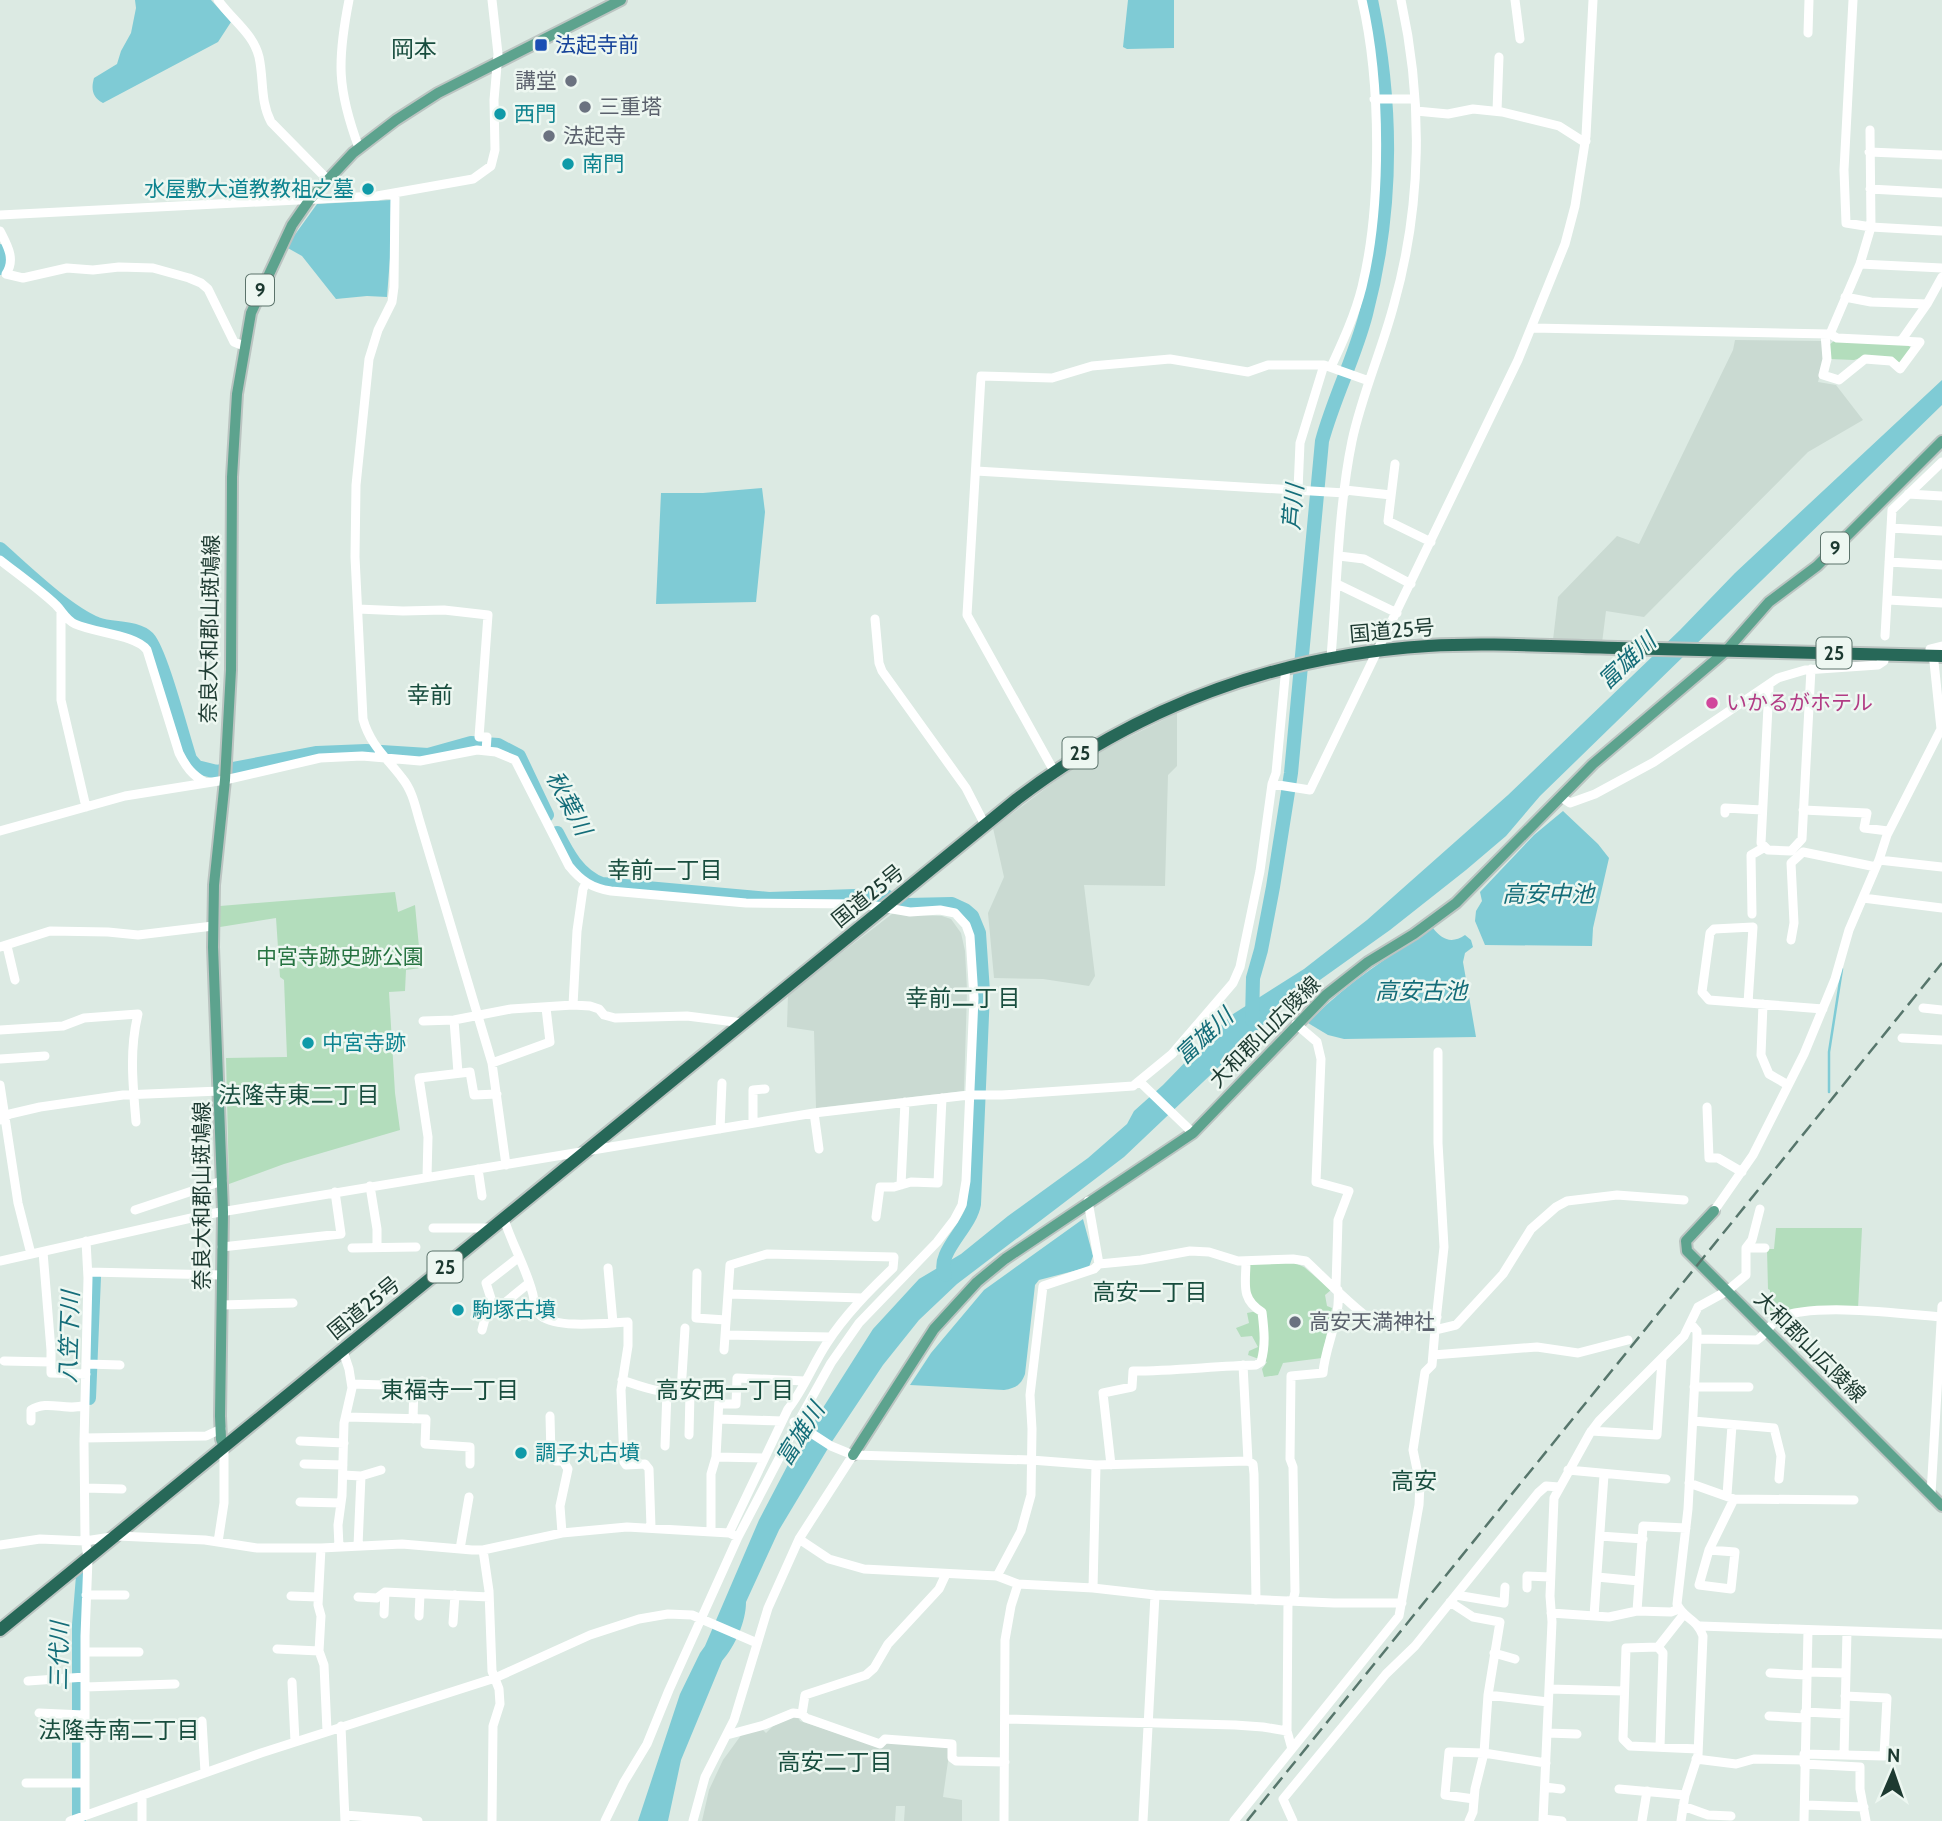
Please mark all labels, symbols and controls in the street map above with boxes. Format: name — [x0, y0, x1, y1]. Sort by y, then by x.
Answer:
place label: 法起寺前 — [555, 32, 639, 57]
district label: 岡本 — [391, 35, 437, 63]
marker: 法起寺前 — [533, 37, 549, 53]
place label: 講堂 — [515, 68, 557, 93]
marker: 講堂 — [563, 73, 579, 89]
place label: 三重塔 — [599, 94, 662, 119]
marker: 三重塔 — [577, 99, 593, 115]
place label: 西門 — [514, 101, 556, 126]
marker: 西門 — [492, 106, 508, 122]
place label: 法起寺 — [563, 123, 626, 148]
marker: 法起寺 — [541, 128, 557, 144]
place label: 南門 — [582, 151, 624, 176]
marker: 南門 — [560, 156, 576, 172]
place label: 水屋敷大道教教祖之墓 — [144, 176, 354, 201]
marker: 水屋敷大道教教祖之墓 — [360, 181, 376, 197]
road number: 9 — [246, 274, 274, 306]
water label: 芦川 — [1277, 480, 1309, 531]
road number: 9 — [1821, 533, 1849, 564]
street label: 奈良大和郡山斑鳩線 — [195, 534, 224, 724]
street label: 国道25号 — [1348, 614, 1436, 647]
water label: 富雄川 — [1592, 625, 1664, 695]
road number: 25 — [1816, 638, 1852, 668]
district label: 幸前 — [407, 681, 453, 709]
place label: いかるがホテル — [1726, 690, 1873, 715]
marker: いかるがホテル — [1704, 695, 1720, 711]
road number: 25 — [1062, 738, 1098, 768]
water label: 秋葉川 — [540, 766, 599, 843]
district label: 幸前一丁目 — [608, 856, 723, 884]
street label: 国道25号 — [827, 859, 909, 932]
water label: 高安中池 — [1502, 880, 1596, 908]
park label: 中宮寺跡史跡公園 — [256, 944, 424, 969]
street label: 大和郡山広陵線 — [1204, 971, 1325, 1092]
water label: 高安古池 — [1375, 977, 1469, 1005]
district label: 幸前二丁目 — [906, 984, 1021, 1012]
water label: 富雄川 — [1169, 1000, 1241, 1070]
place label: 中宮寺跡 — [322, 1030, 406, 1055]
marker: 中宮寺跡 — [300, 1035, 316, 1051]
district label: 法隆寺東二丁目 — [219, 1081, 380, 1109]
street label: 奈良大和郡山斑鳩線 — [189, 1102, 214, 1291]
road number: 25 — [428, 1252, 462, 1282]
street label: 国道25号 — [323, 1271, 405, 1344]
district label: 高安一丁目 — [1093, 1278, 1208, 1306]
street label: 大和郡山広陵線 — [1750, 1286, 1871, 1407]
water label: 八笠下川 — [53, 1288, 85, 1383]
place label: 駒塚古墳 — [472, 1297, 556, 1322]
marker: 駒塚古墳 — [450, 1302, 466, 1318]
place label: 高安天満神社 — [1309, 1309, 1435, 1334]
marker: 高安天満神社 — [1287, 1314, 1303, 1330]
district label: 東福寺一丁目 — [381, 1376, 519, 1404]
district label: 高安西一丁目 — [656, 1376, 794, 1404]
water label: 富雄川 — [770, 1395, 832, 1471]
place label: 調子丸古墳 — [535, 1440, 640, 1465]
marker: 調子丸古墳 — [513, 1445, 529, 1461]
district label: 高安 — [1391, 1467, 1437, 1495]
water label: 三代川 — [44, 1618, 74, 1691]
district label: 法隆寺南二丁目 — [39, 1716, 200, 1744]
north arrow — [1858, 1737, 1928, 1807]
text: N — [1886, 1744, 1901, 1767]
district label: 高安二丁目 — [778, 1748, 893, 1776]

